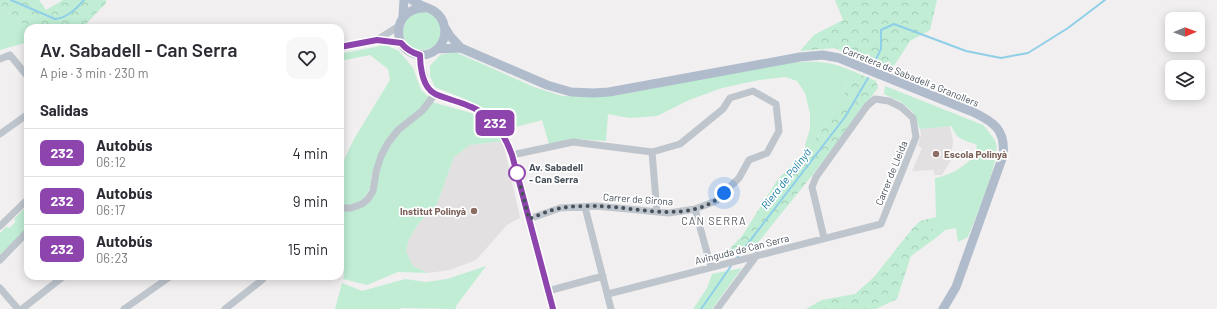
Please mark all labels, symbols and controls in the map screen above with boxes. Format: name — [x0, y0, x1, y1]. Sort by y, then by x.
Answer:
north arrow — [1165, 12, 1205, 52]
map controls — [1165, 12, 1205, 100]
button: heart — [286, 37, 328, 79]
text: Av. Sabadell - Can Serra — [40, 38, 237, 61]
street label: Carretera de Sabadell a Granollers — [841, 43, 981, 109]
button: layers — [1165, 60, 1205, 100]
text: A pie · 3 min · 230 m — [40, 65, 148, 81]
text: Salidas — [40, 101, 88, 119]
line badge: 232 — [472, 110, 518, 136]
text: 232 — [483, 114, 507, 131]
text: Autobús — [96, 136, 152, 154]
street label: Carrer de Lleida — [873, 139, 909, 207]
text: 232 — [50, 144, 74, 161]
text: 4 min — [292, 144, 328, 162]
water label: Riera de Polinyà — [758, 145, 814, 212]
place label: Escola Polinyà — [944, 148, 1007, 160]
marker: Escola Polinyà — [931, 149, 941, 159]
text: 06:12 — [96, 154, 126, 170]
place label: Av. Sabadell - Can Serra — [529, 161, 583, 185]
marker: Av. Sabadell - Can Serra — [508, 164, 526, 182]
your location — [714, 183, 734, 203]
text: Autobús — [96, 184, 152, 202]
street label: Carrer de Girona — [603, 191, 673, 207]
text: 232 — [50, 192, 74, 209]
text: 9 min — [293, 192, 328, 210]
text: 06:17 — [96, 202, 125, 218]
place label: Institut Polinyà — [400, 205, 466, 217]
marker: Institut Polinyà — [469, 206, 479, 216]
district label: CAN SERRA — [681, 214, 747, 227]
street label: Avinguda de Can Serra — [694, 231, 790, 267]
text: Autobús — [96, 232, 152, 250]
text: 232 — [50, 240, 74, 257]
text: 15 min — [288, 240, 328, 258]
text: 06:23 — [96, 250, 128, 266]

